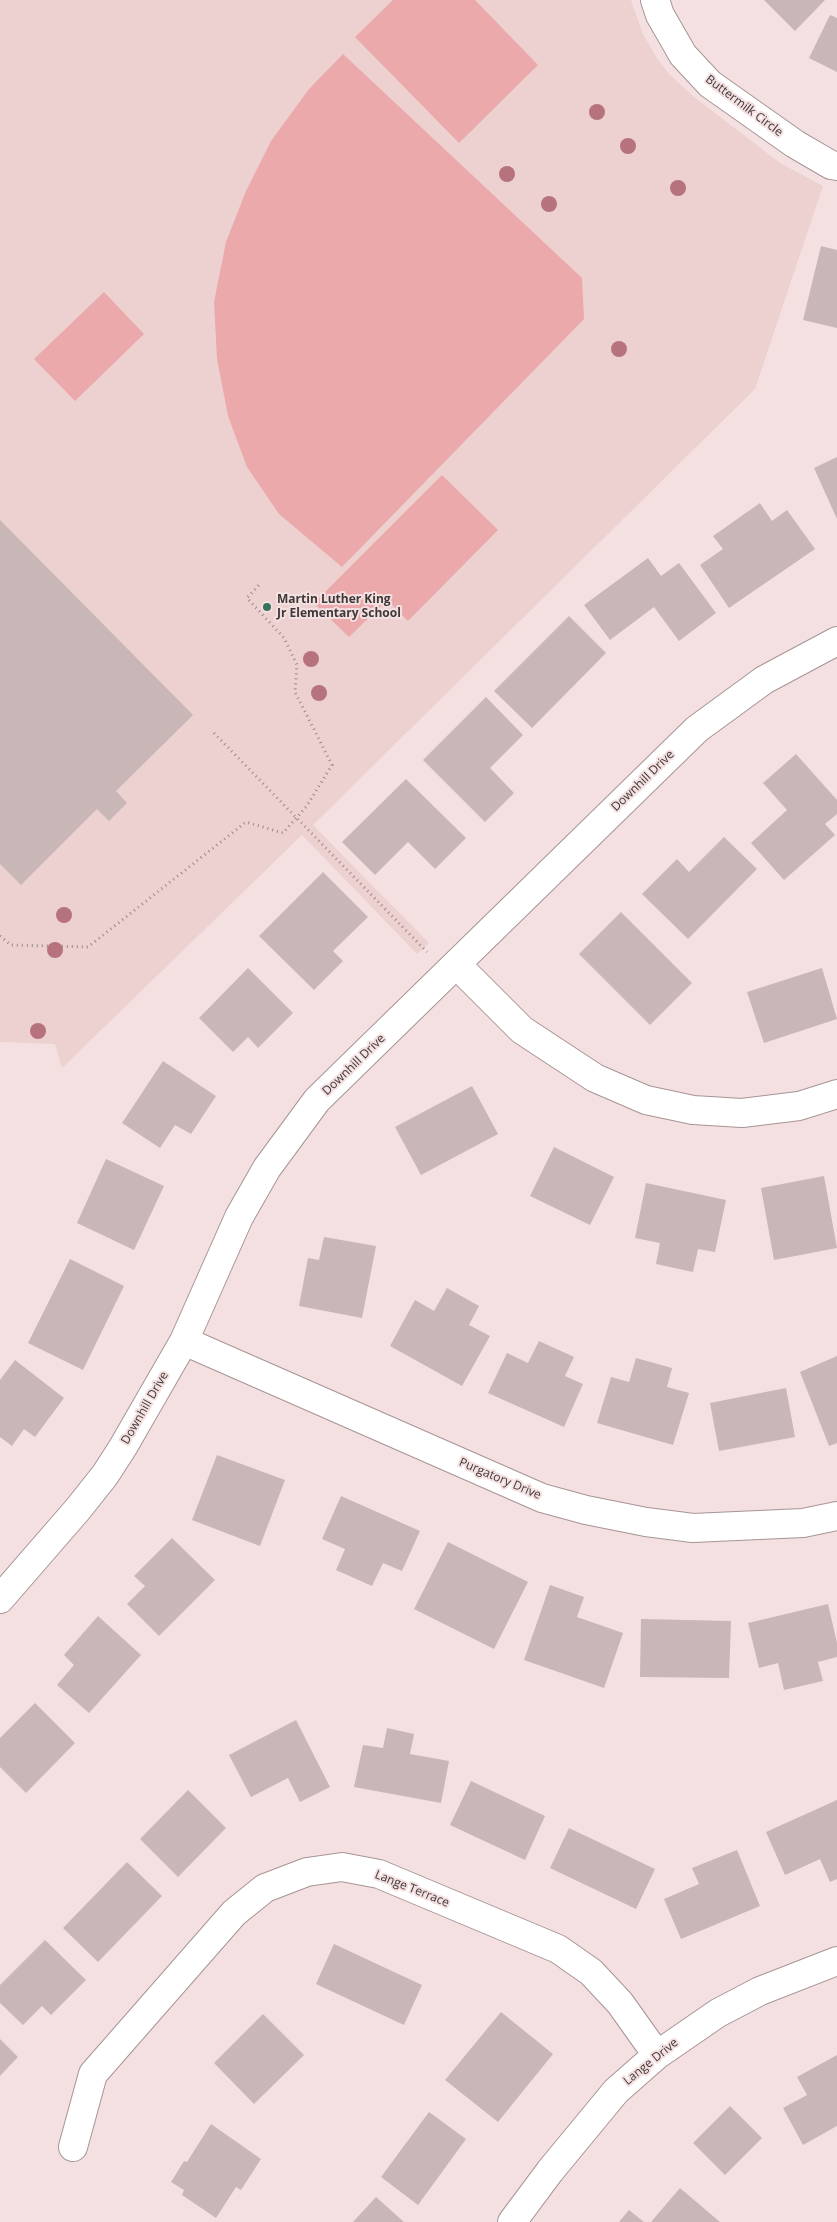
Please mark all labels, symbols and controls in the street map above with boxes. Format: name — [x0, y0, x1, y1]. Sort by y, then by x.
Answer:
street label: Buttermilk Circle — [703, 72, 785, 140]
place label: Martin Luther King Jr Elementary School — [277, 593, 401, 621]
marker: Martin Luther King Jr Elementary School — [261, 601, 273, 613]
street label: Downhill Drive — [609, 748, 677, 814]
street label: Downhill Drive — [320, 1032, 388, 1098]
street label: Downhill Drive — [118, 1369, 172, 1447]
street label: Purgatory Drive — [457, 1455, 543, 1503]
street label: Lange Terrace — [373, 1868, 451, 1910]
street label: Lange Drive — [621, 2036, 681, 2088]

